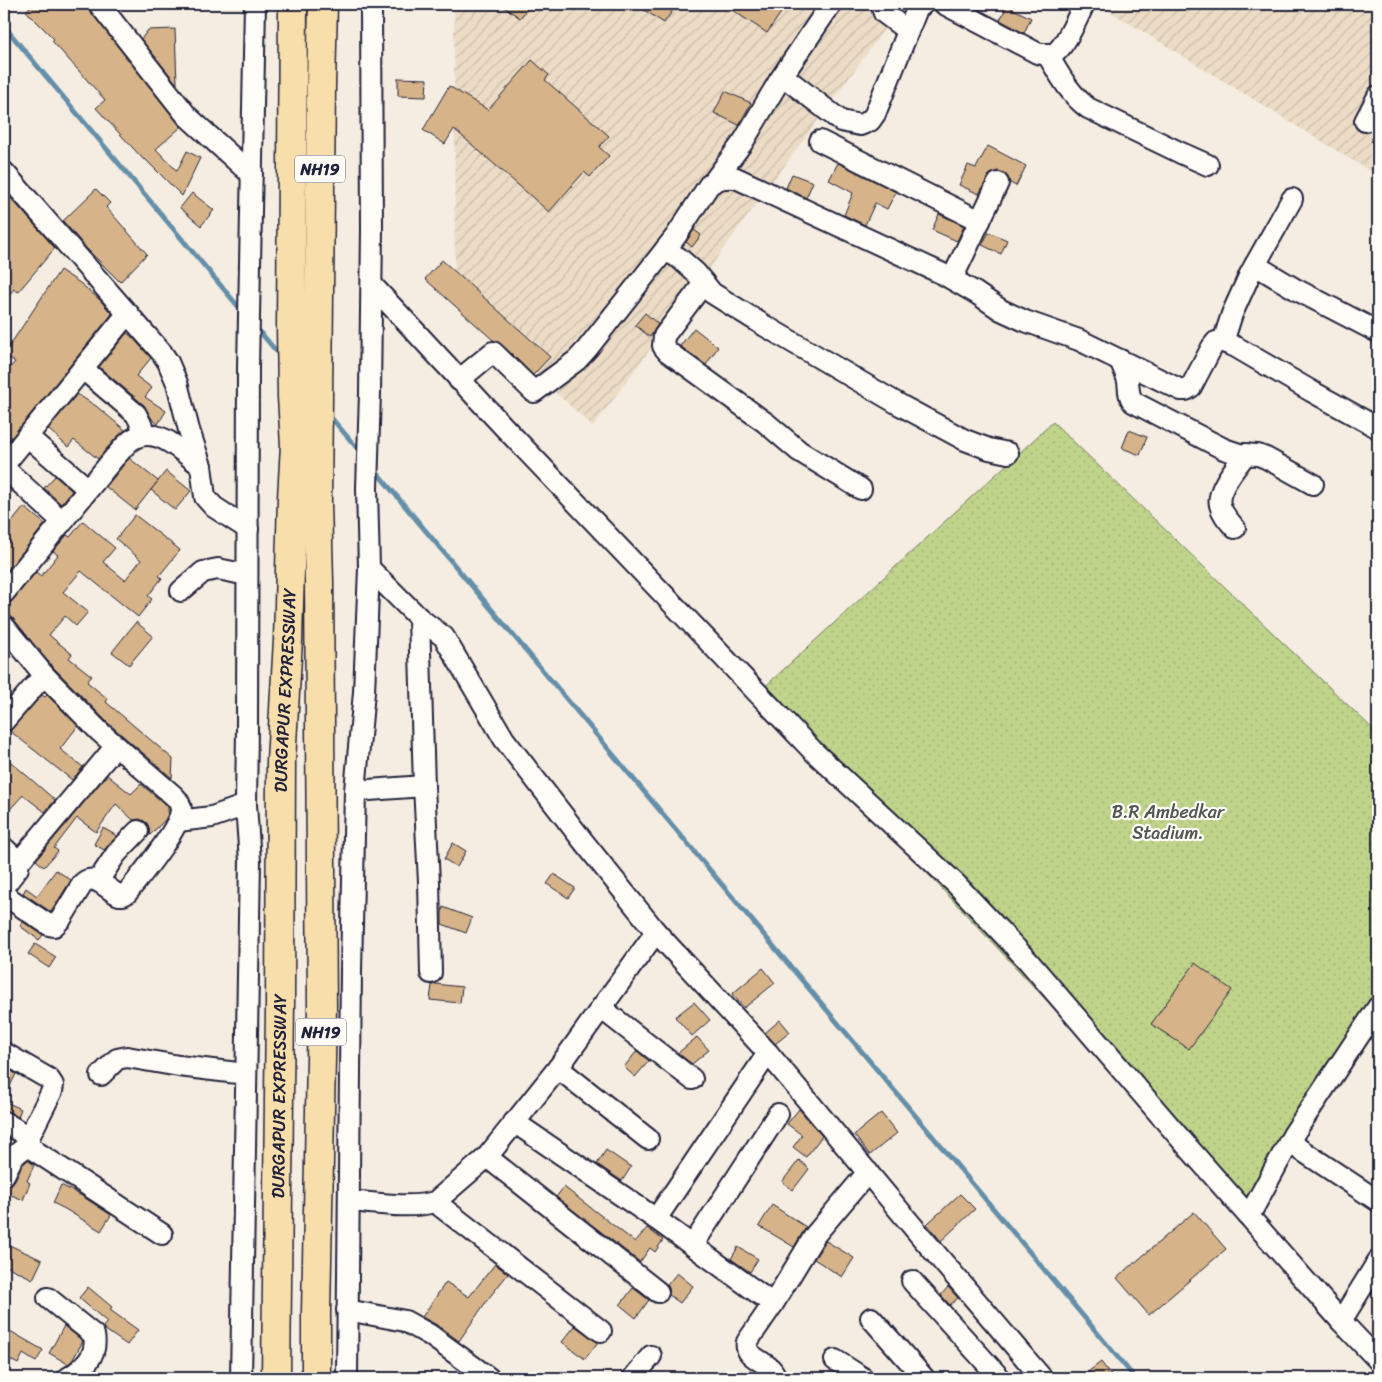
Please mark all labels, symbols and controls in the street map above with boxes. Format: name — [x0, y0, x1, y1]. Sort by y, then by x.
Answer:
road number: NH19 — [295, 156, 345, 182]
street label: DURGAPUR EXPRESSWAY — [265, 586, 305, 793]
park label: B.R Ambedkar Stadium. — [1112, 796, 1226, 849]
street label: DURGAPUR EXPRESSWAY — [262, 992, 296, 1199]
road number: NH19 — [296, 1019, 346, 1046]

